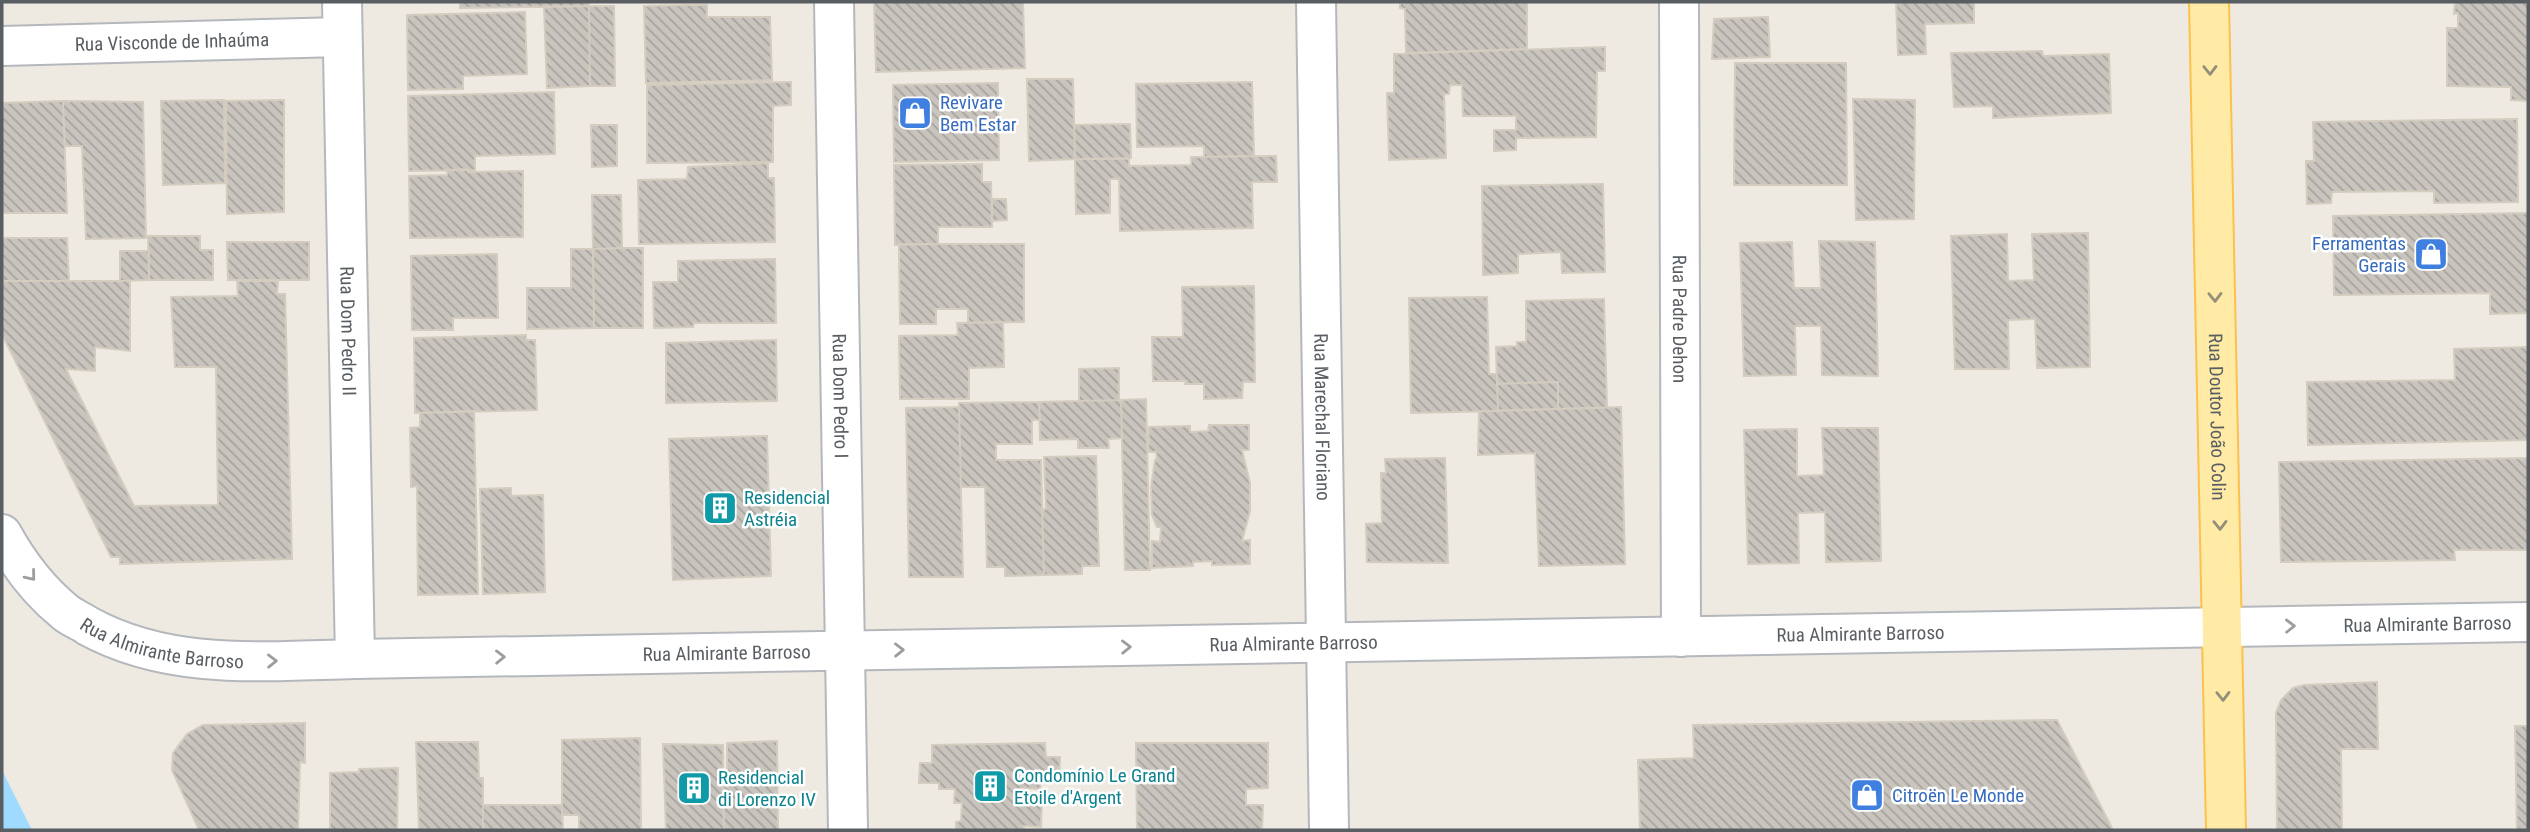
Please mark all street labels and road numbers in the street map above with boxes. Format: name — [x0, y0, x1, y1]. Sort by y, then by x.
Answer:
street label: Rua Visconde de Inhaúma — [75, 27, 269, 56]
street label: Rua Padre Dehon — [1668, 255, 1692, 383]
street label: Rua Dom Pedro II — [336, 266, 361, 396]
street label: Rua Dom Pedro I — [828, 333, 853, 459]
street label: Rua Marechal Floriano — [1310, 333, 1335, 501]
street label: Rua Doutor João Colin — [2204, 333, 2231, 501]
street label: Rua Almirante Barroso — [2343, 611, 2512, 637]
street label: Rua Almirante Barroso — [76, 613, 244, 673]
street label: Rua Almirante Barroso — [1776, 620, 1945, 646]
street label: Rua Almirante Barroso — [1209, 630, 1378, 656]
street label: Rua Almirante Barroso — [642, 640, 811, 666]

